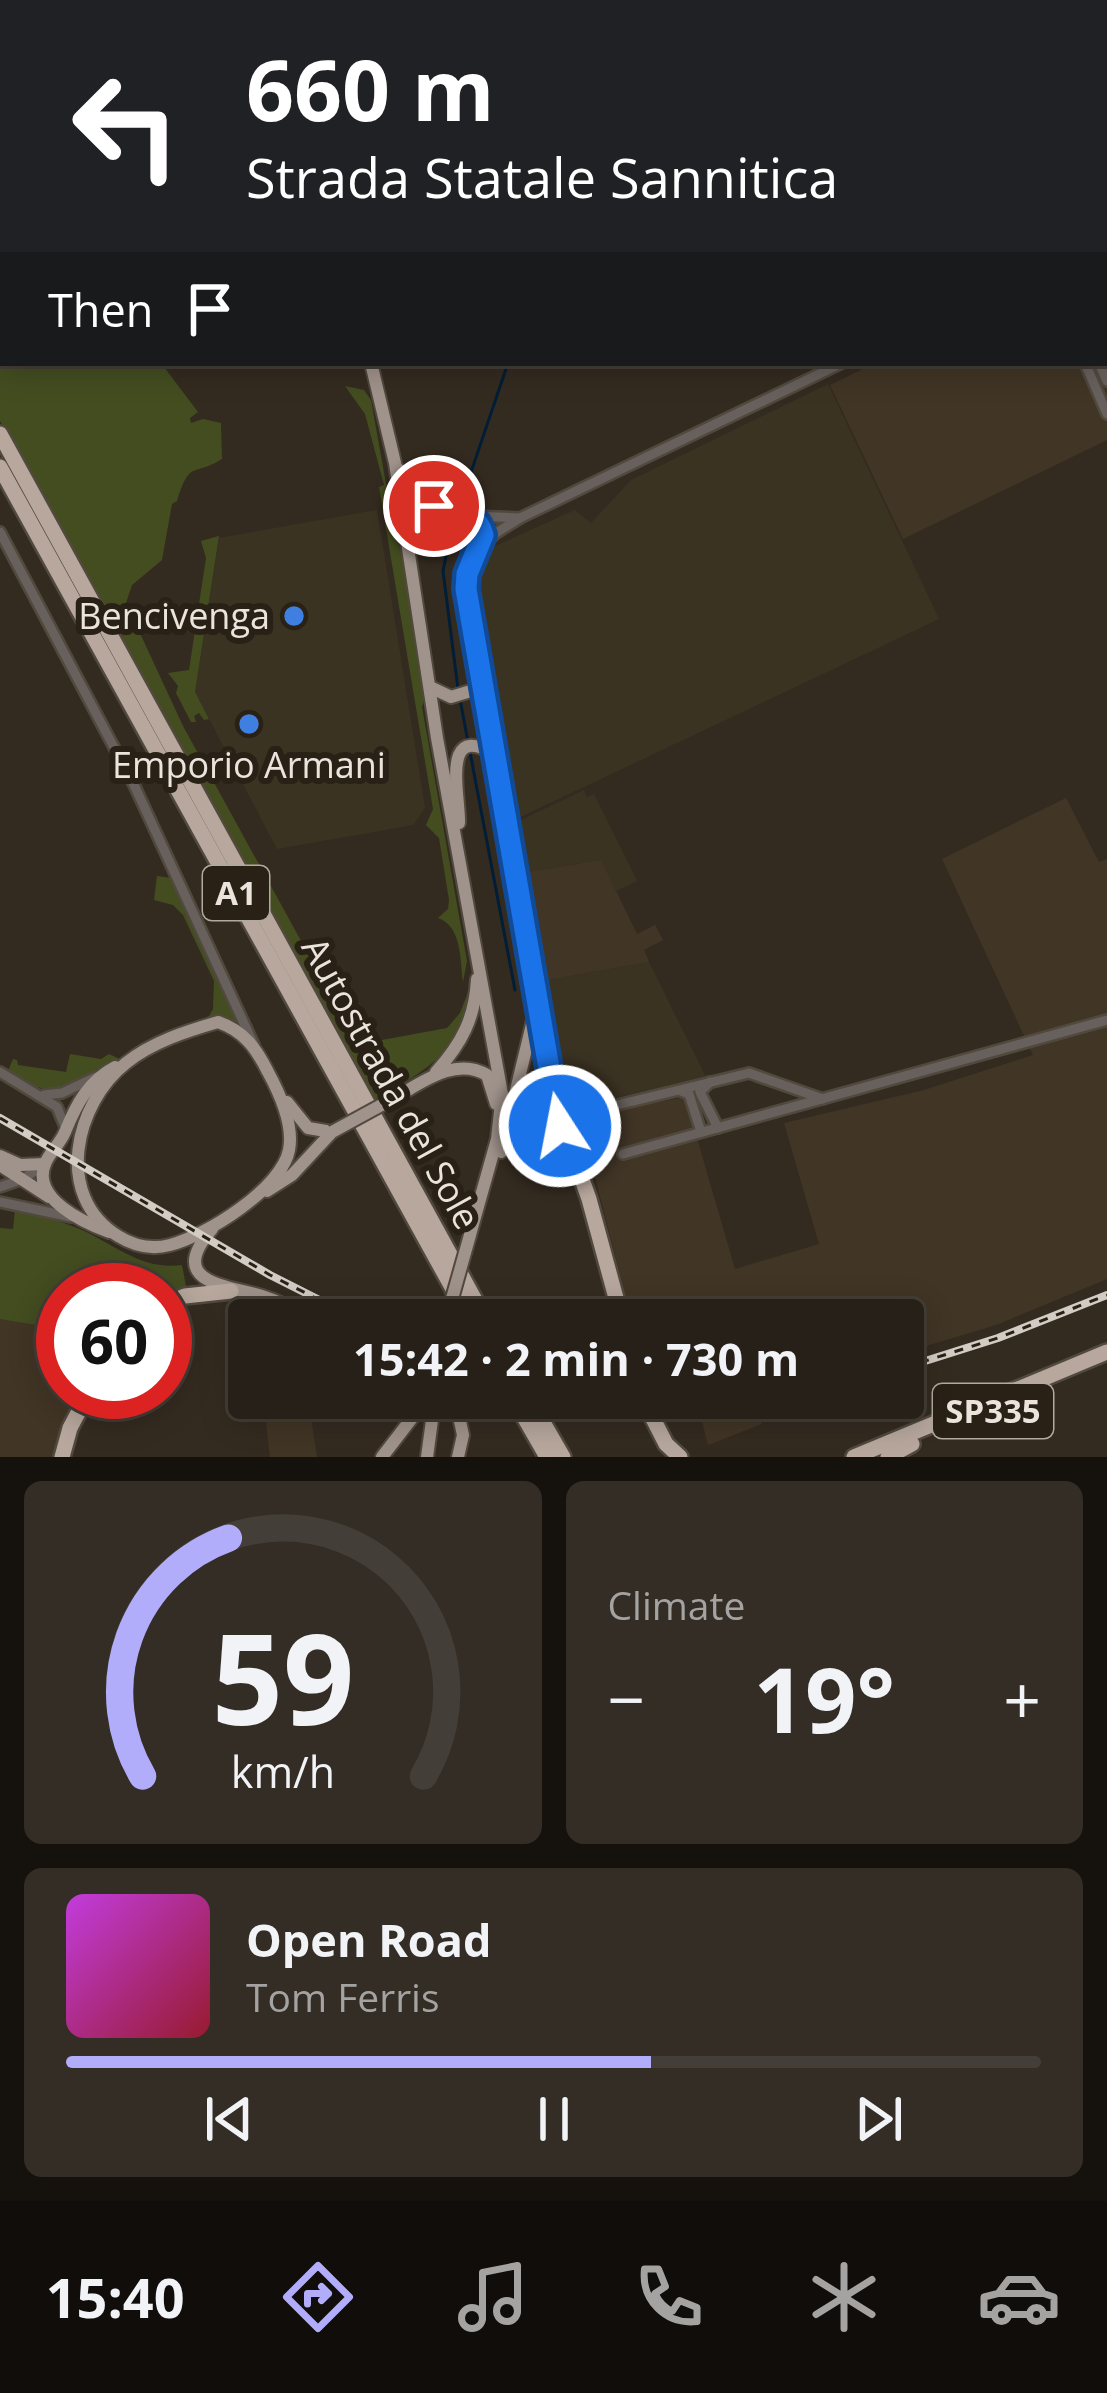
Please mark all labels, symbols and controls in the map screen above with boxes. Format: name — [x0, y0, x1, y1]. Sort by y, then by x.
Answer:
text: 660 m — [246, 31, 494, 146]
icon: left — [48, 48, 204, 204]
text: Strada Statale Sannitica — [246, 140, 838, 214]
icon: arrive — [177, 276, 243, 342]
text: Then — [48, 279, 153, 340]
pin — [383, 455, 485, 557]
icon: arrive — [401, 473, 467, 539]
place label: Bencivenga — [78, 591, 270, 640]
marker: Bencivenga — [281, 603, 307, 629]
marker: Emporio Armani — [236, 711, 262, 737]
place label: Emporio Armani — [112, 740, 386, 789]
road number: A1 — [203, 866, 269, 920]
street label: Autostrada del Sole — [291, 928, 492, 1238]
position arrow — [497, 1063, 623, 1189]
speed limit sign: 60 — [36, 1263, 192, 1419]
text: 15:42 · 2 min · 730 m — [353, 1328, 799, 1389]
road number: SP335 — [933, 1384, 1053, 1438]
text: Climate — [608, 1578, 745, 1631]
text: 59 — [211, 1592, 354, 1762]
text: 19° — [754, 1637, 895, 1759]
text: − — [608, 1653, 645, 1743]
text: + — [1003, 1653, 1041, 1743]
text: km/h — [231, 1741, 335, 1800]
text: Open Road — [246, 1909, 491, 1970]
text: Tom Ferris — [246, 1970, 440, 2023]
icon: previous — [196, 2086, 262, 2152]
icon: pause — [521, 2086, 587, 2152]
icon: next — [846, 2086, 912, 2152]
icon: directions — [276, 2255, 360, 2339]
icon: music — [451, 2255, 535, 2339]
icon: phone — [627, 2255, 711, 2339]
icon: climate — [802, 2255, 886, 2339]
icon: car — [977, 2255, 1061, 2339]
text: 15:40 — [46, 2260, 185, 2334]

